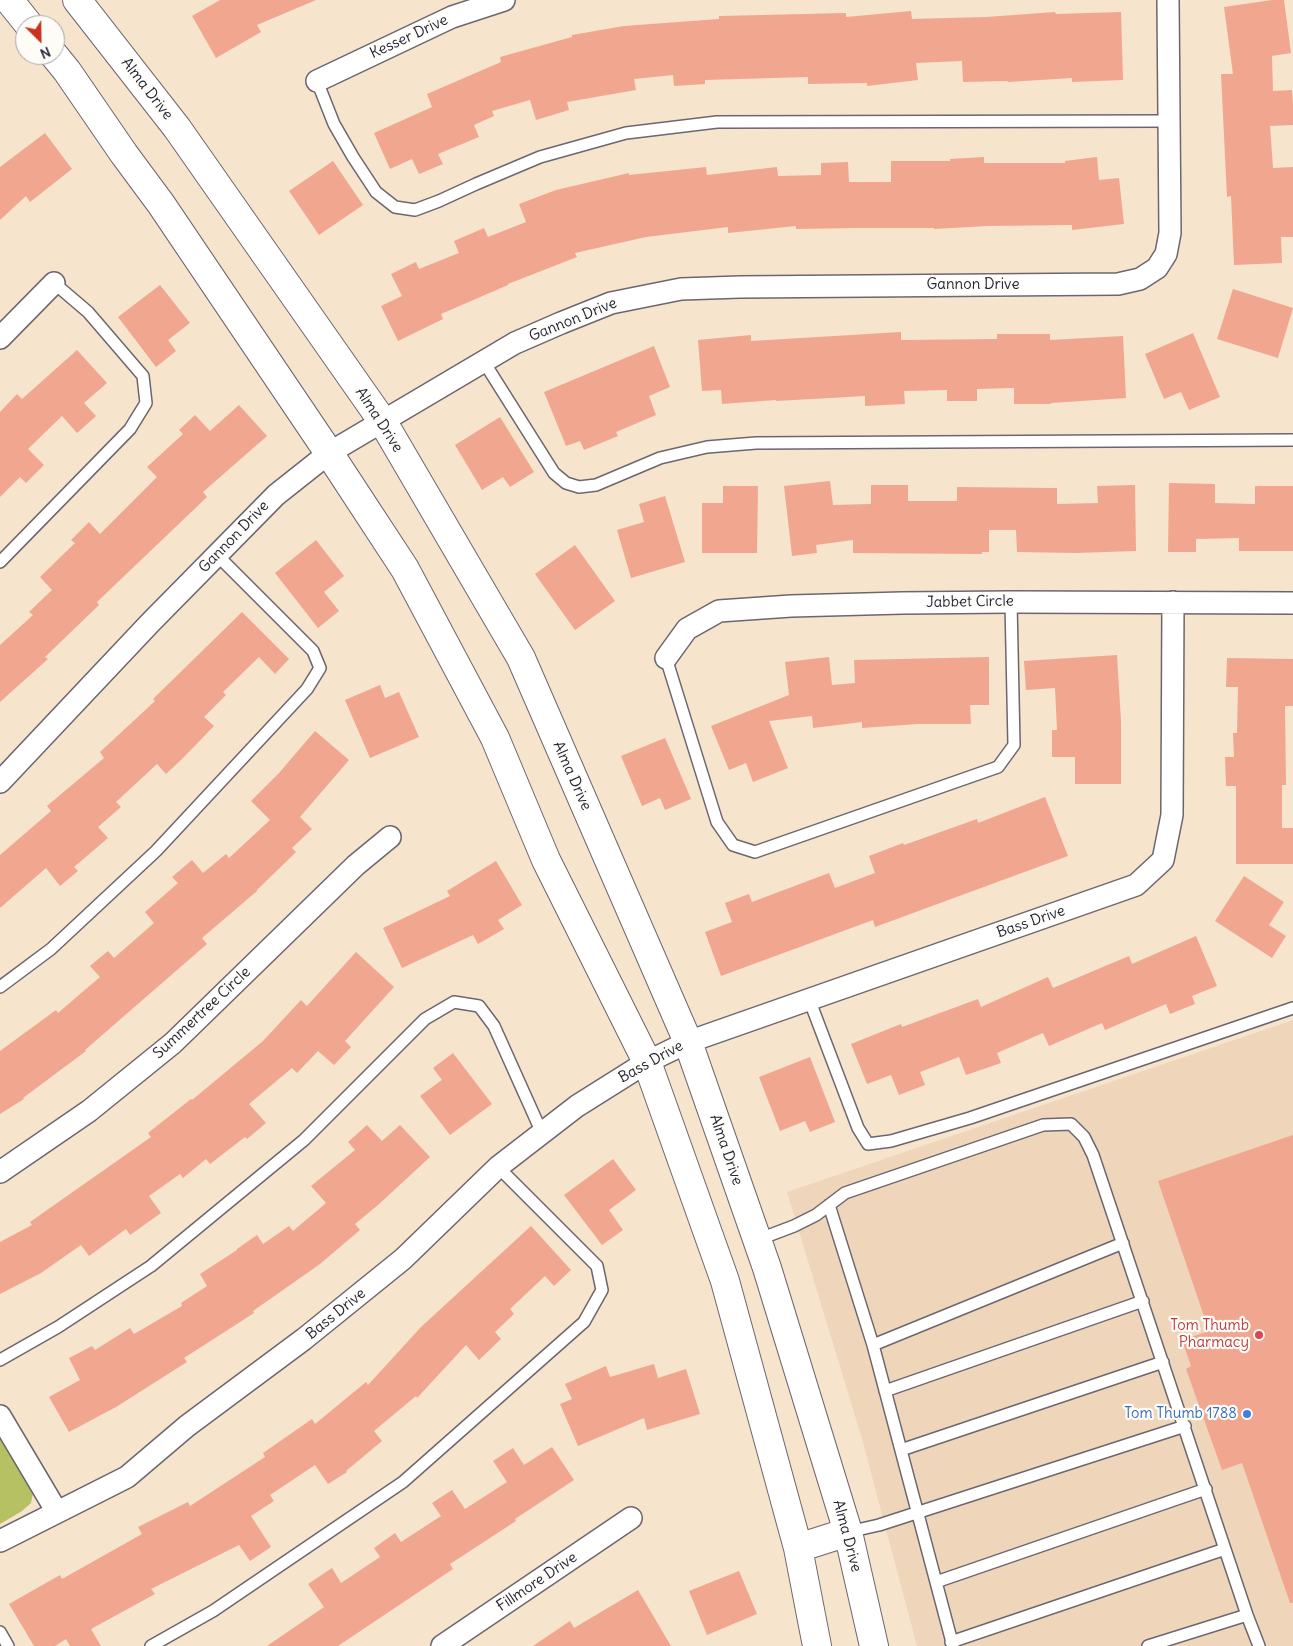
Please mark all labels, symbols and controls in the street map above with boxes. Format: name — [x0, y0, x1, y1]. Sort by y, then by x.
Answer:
street label: Kesser Drive — [367, 11, 451, 63]
north arrow — [15, 15, 65, 65]
text: N — [37, 43, 53, 63]
street label: Alma Drive — [117, 54, 177, 124]
street label: Gannon Drive — [927, 276, 1019, 294]
street label: Gannon Drive — [527, 294, 619, 346]
street label: Alma Drive — [351, 384, 407, 456]
street label: Gannon Drive — [195, 497, 273, 577]
street label: Jabbet Circle — [926, 592, 1014, 612]
street label: Alma Drive — [549, 739, 595, 813]
street label: Bass Drive — [994, 902, 1068, 942]
street label: Summertree Circle — [150, 963, 254, 1063]
street label: Bass Drive — [616, 1037, 686, 1087]
street label: Alma Drive — [705, 1112, 747, 1188]
street label: Bass Drive — [303, 1285, 369, 1343]
place label: Tom Thumb Pharmacy — [1170, 1317, 1249, 1352]
marker: Tom Thumb Pharmacy — [1253, 1329, 1265, 1341]
place label: Tom Thumb 1788 — [1124, 1405, 1237, 1423]
marker: Tom Thumb 1788 — [1241, 1408, 1253, 1420]
street label: Alma Drive — [829, 1498, 865, 1574]
street label: Fillmore Drive — [493, 1549, 581, 1615]

